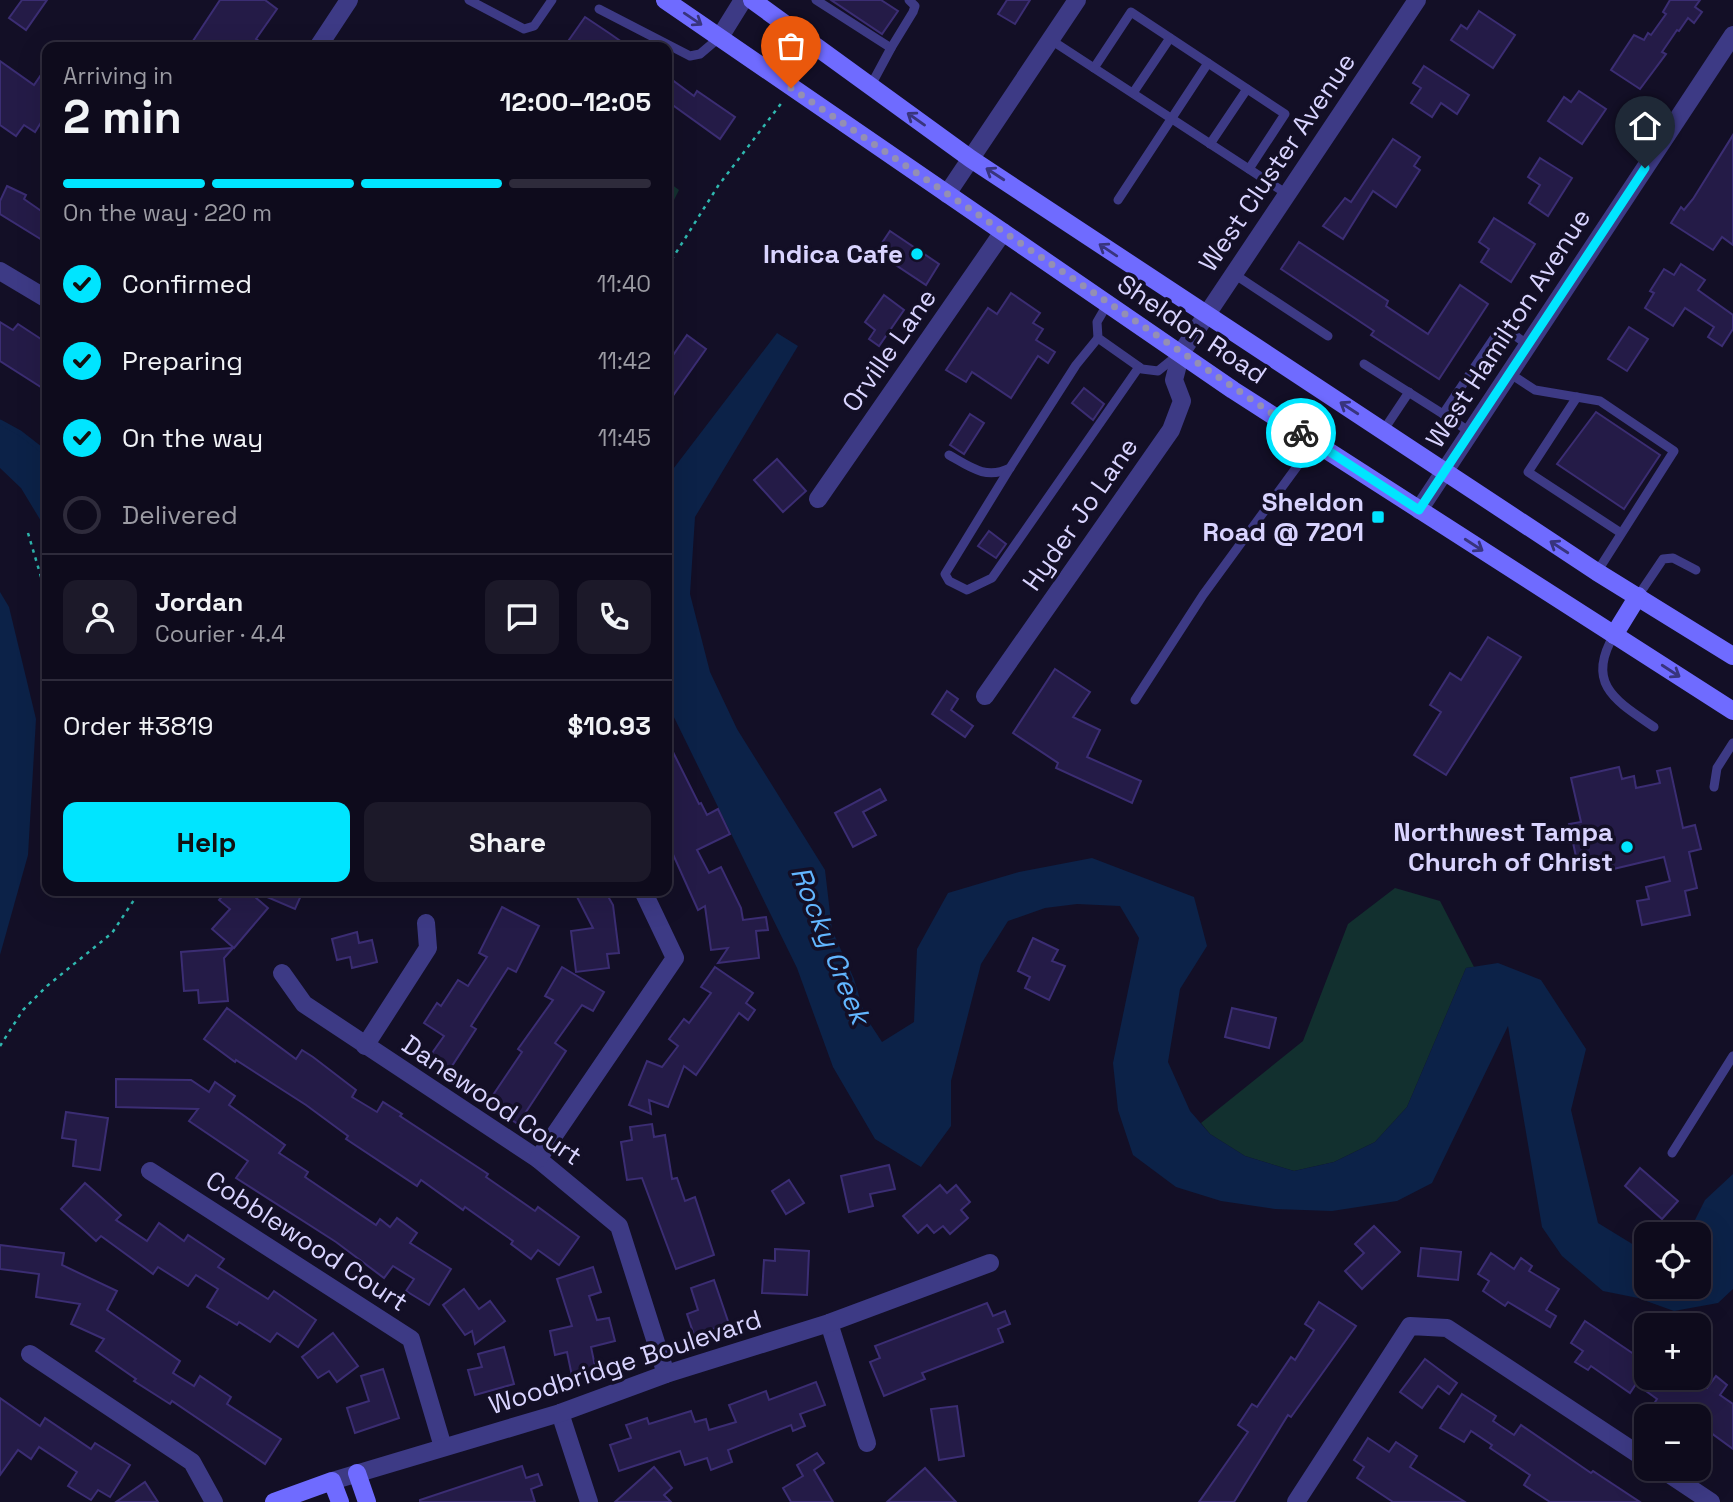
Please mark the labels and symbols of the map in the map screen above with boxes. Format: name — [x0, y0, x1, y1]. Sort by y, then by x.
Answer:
one-way arrow — [682, 12, 702, 26]
pin — [761, 16, 821, 88]
street label: West Cluster Avenue — [1191, 46, 1363, 278]
pin — [1615, 96, 1675, 168]
one-way arrow — [907, 112, 926, 126]
one-way arrow — [986, 167, 1006, 181]
street label: West Hamilton Avenue — [1418, 202, 1598, 454]
place label: Indica Cafe — [763, 237, 903, 271]
one-way arrow — [1099, 242, 1119, 256]
marker: Indica Cafe — [909, 246, 925, 262]
street label: Sheldon Road — [1111, 267, 1273, 391]
street label: Orville Lane — [834, 282, 944, 418]
courier — [1266, 398, 1336, 468]
one-way arrow — [1339, 401, 1359, 415]
street label: Hyder Jo Lane — [1015, 431, 1145, 597]
place label: Sheldon Road @ 7201 — [1202, 485, 1364, 549]
marker: Sheldon Road @ 7201 — [1370, 509, 1386, 525]
one-way arrow — [1463, 539, 1483, 553]
one-way arrow — [1550, 540, 1569, 554]
one-way arrow — [1661, 665, 1681, 679]
place label: Northwest Tampa Church of Christ — [1393, 815, 1613, 879]
marker: Northwest Tampa Church of Christ — [1619, 839, 1635, 855]
water label: Rocky Creek — [783, 861, 880, 1032]
street label: Danewood Court — [396, 1027, 588, 1173]
street label: Cobblewood Court — [199, 1163, 415, 1319]
street label: Woodbridge Boulevard — [484, 1302, 766, 1422]

